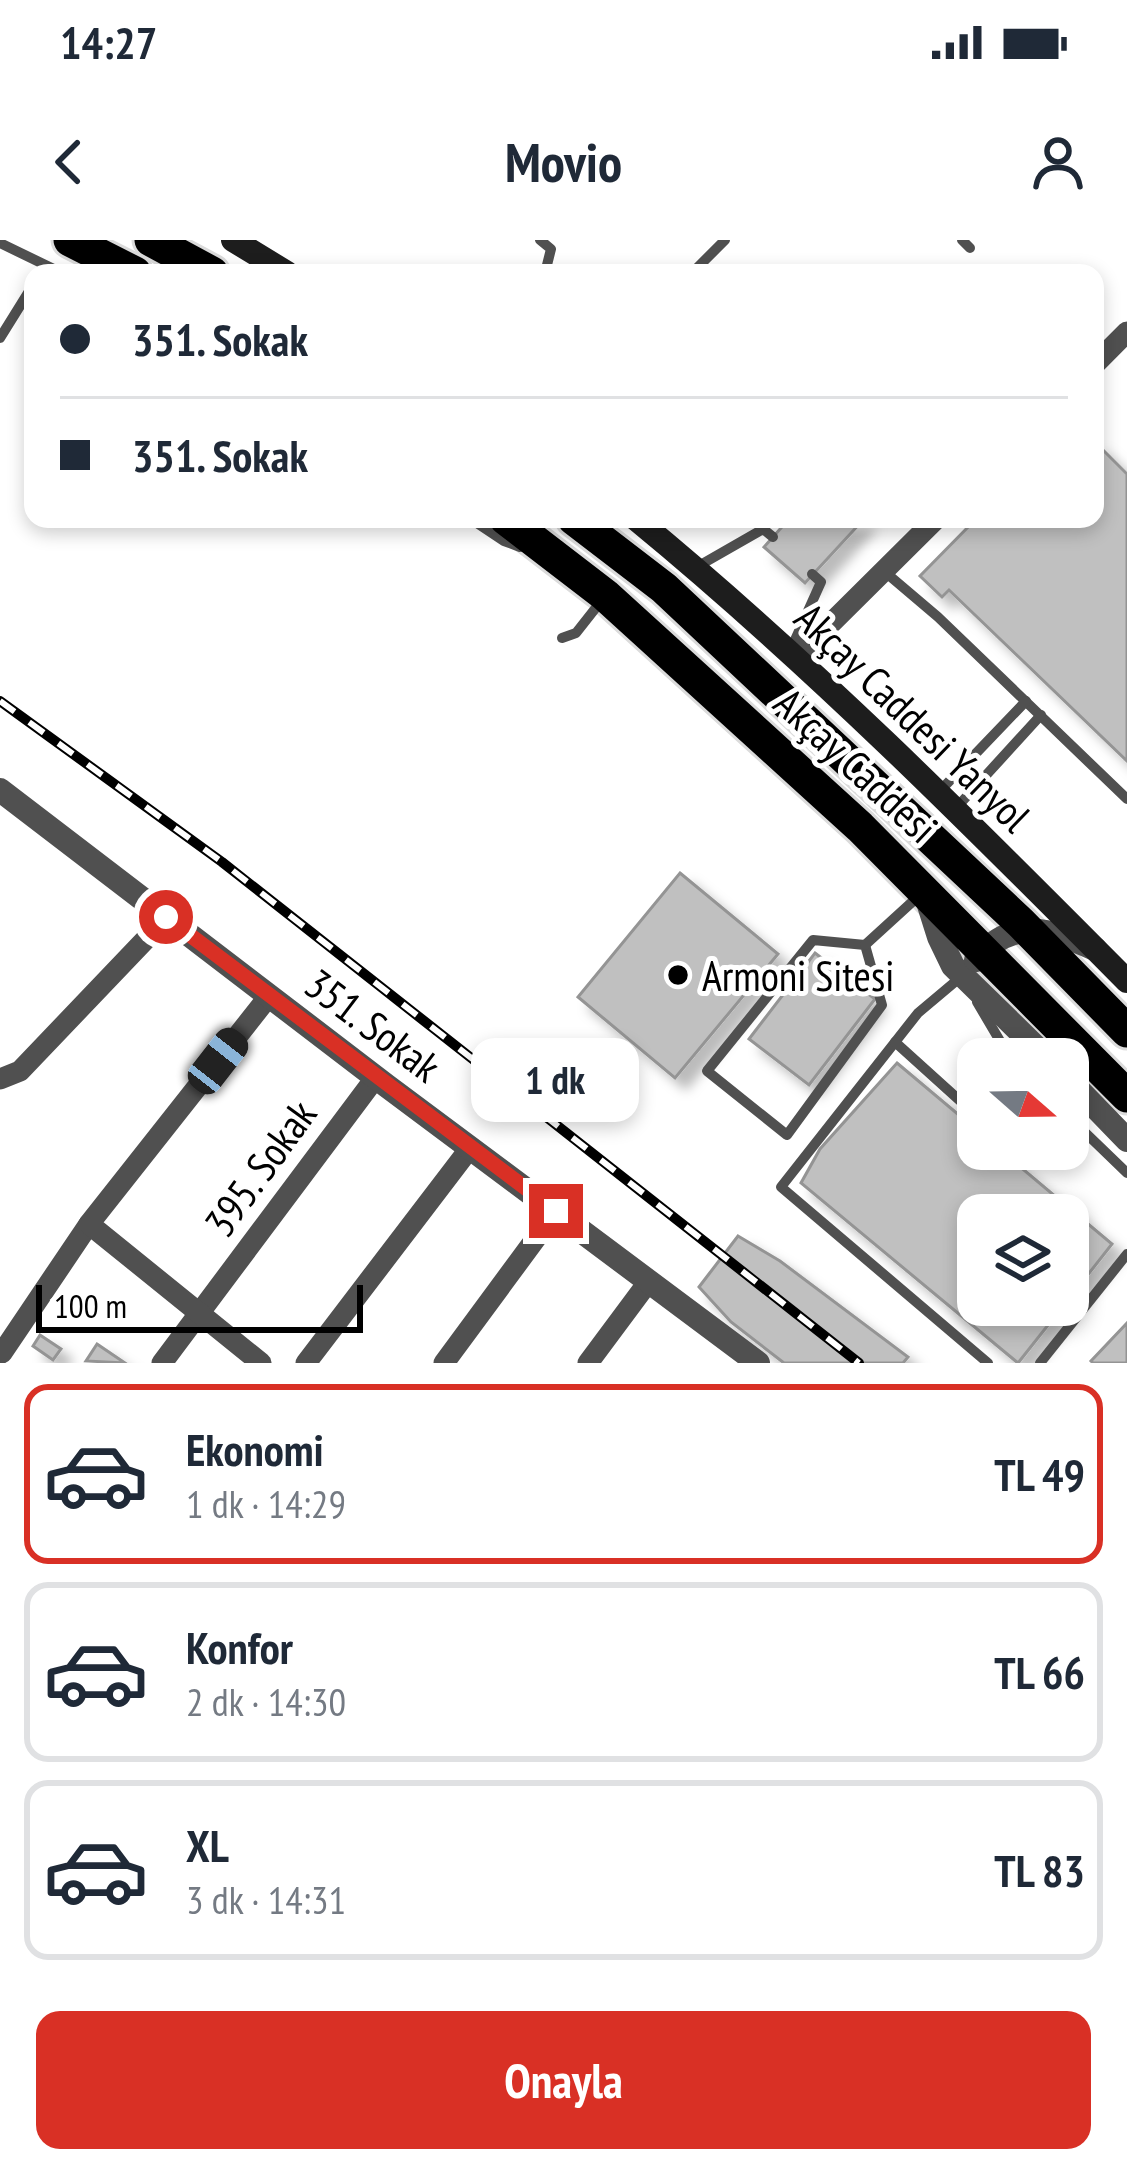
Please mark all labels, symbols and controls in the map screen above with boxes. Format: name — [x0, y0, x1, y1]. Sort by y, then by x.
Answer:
text: 14:27 — [60, 13, 157, 71]
text: Movio — [505, 127, 622, 197]
icon: back — [36, 129, 102, 195]
icon: person — [1025, 129, 1091, 195]
text: 351. Sokak — [132, 310, 308, 368]
text: 351. Sokak — [132, 426, 308, 484]
street label: Akçay Caddesi Yanyol — [784, 591, 1042, 843]
street label: Akçay Caddesi — [764, 677, 948, 853]
route start — [139, 890, 193, 944]
place label: Armoni Sitesi — [702, 948, 894, 1003]
street label: 351. Sokak — [294, 956, 452, 1094]
marker: Armoni Sitesi — [665, 962, 691, 988]
car — [182, 1022, 254, 1100]
callout: 1 dk — [472, 1037, 640, 1121]
north arrow — [957, 1038, 1089, 1170]
map controls — [957, 1038, 1089, 1326]
text: 1 dk — [525, 1054, 585, 1105]
street label: 395. Sokak — [192, 1089, 328, 1247]
route end — [529, 1184, 583, 1238]
button: layers — [957, 1194, 1089, 1326]
scale bar — [36, 1279, 363, 1332]
text: 100 m — [54, 1284, 127, 1327]
icon: car — [42, 1420, 150, 1528]
text: Ekonomi — [186, 1420, 324, 1478]
text: TL 49 — [994, 1445, 1085, 1503]
text: 1 dk · 14:29 — [186, 1478, 346, 1529]
icon: car — [42, 1618, 150, 1726]
text: Konfor — [186, 1618, 293, 1676]
text: TL 66 — [994, 1643, 1085, 1701]
text: 2 dk · 14:30 — [186, 1676, 346, 1727]
icon: car — [42, 1816, 150, 1924]
text: XL — [186, 1816, 229, 1874]
text: TL 83 — [994, 1841, 1085, 1899]
text: 3 dk · 14:31 — [186, 1874, 346, 1925]
button: Onayla — [36, 2011, 1091, 2149]

